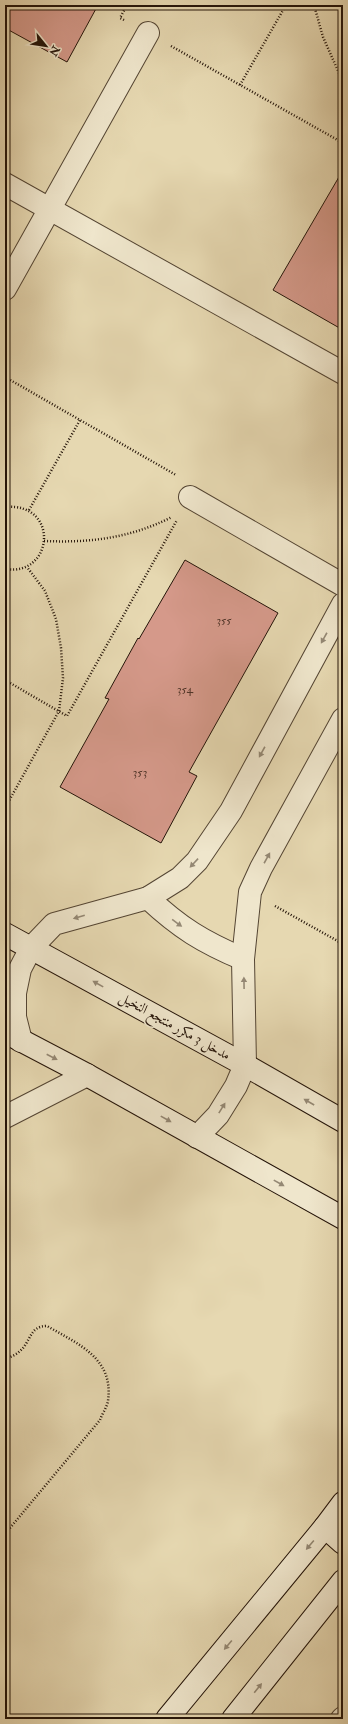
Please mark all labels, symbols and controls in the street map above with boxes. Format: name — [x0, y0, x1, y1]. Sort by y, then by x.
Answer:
north arrow — [26, 26, 66, 66]
text: N — [46, 42, 63, 59]
house number: 355 — [216, 613, 232, 628]
one-way arrow — [321, 632, 328, 644]
house number: 354 — [177, 682, 194, 697]
one-way arrow — [259, 747, 266, 758]
house number: 353 — [133, 765, 147, 780]
one-way arrow — [264, 852, 270, 864]
one-way arrow — [190, 858, 199, 868]
one-way arrow — [73, 914, 85, 920]
one-way arrow — [172, 919, 183, 927]
one-way arrow — [240, 977, 247, 989]
one-way arrow — [92, 981, 104, 987]
street label: مدخل 3 مكرر منتجع النخيل — [114, 988, 234, 1068]
one-way arrow — [46, 1054, 58, 1060]
one-way arrow — [303, 1098, 315, 1105]
one-way arrow — [219, 1102, 226, 1113]
one-way arrow — [160, 1116, 172, 1123]
one-way arrow — [273, 1179, 285, 1186]
one-way arrow — [306, 1540, 315, 1550]
one-way arrow — [223, 1640, 232, 1651]
one-way arrow — [253, 1683, 262, 1694]

